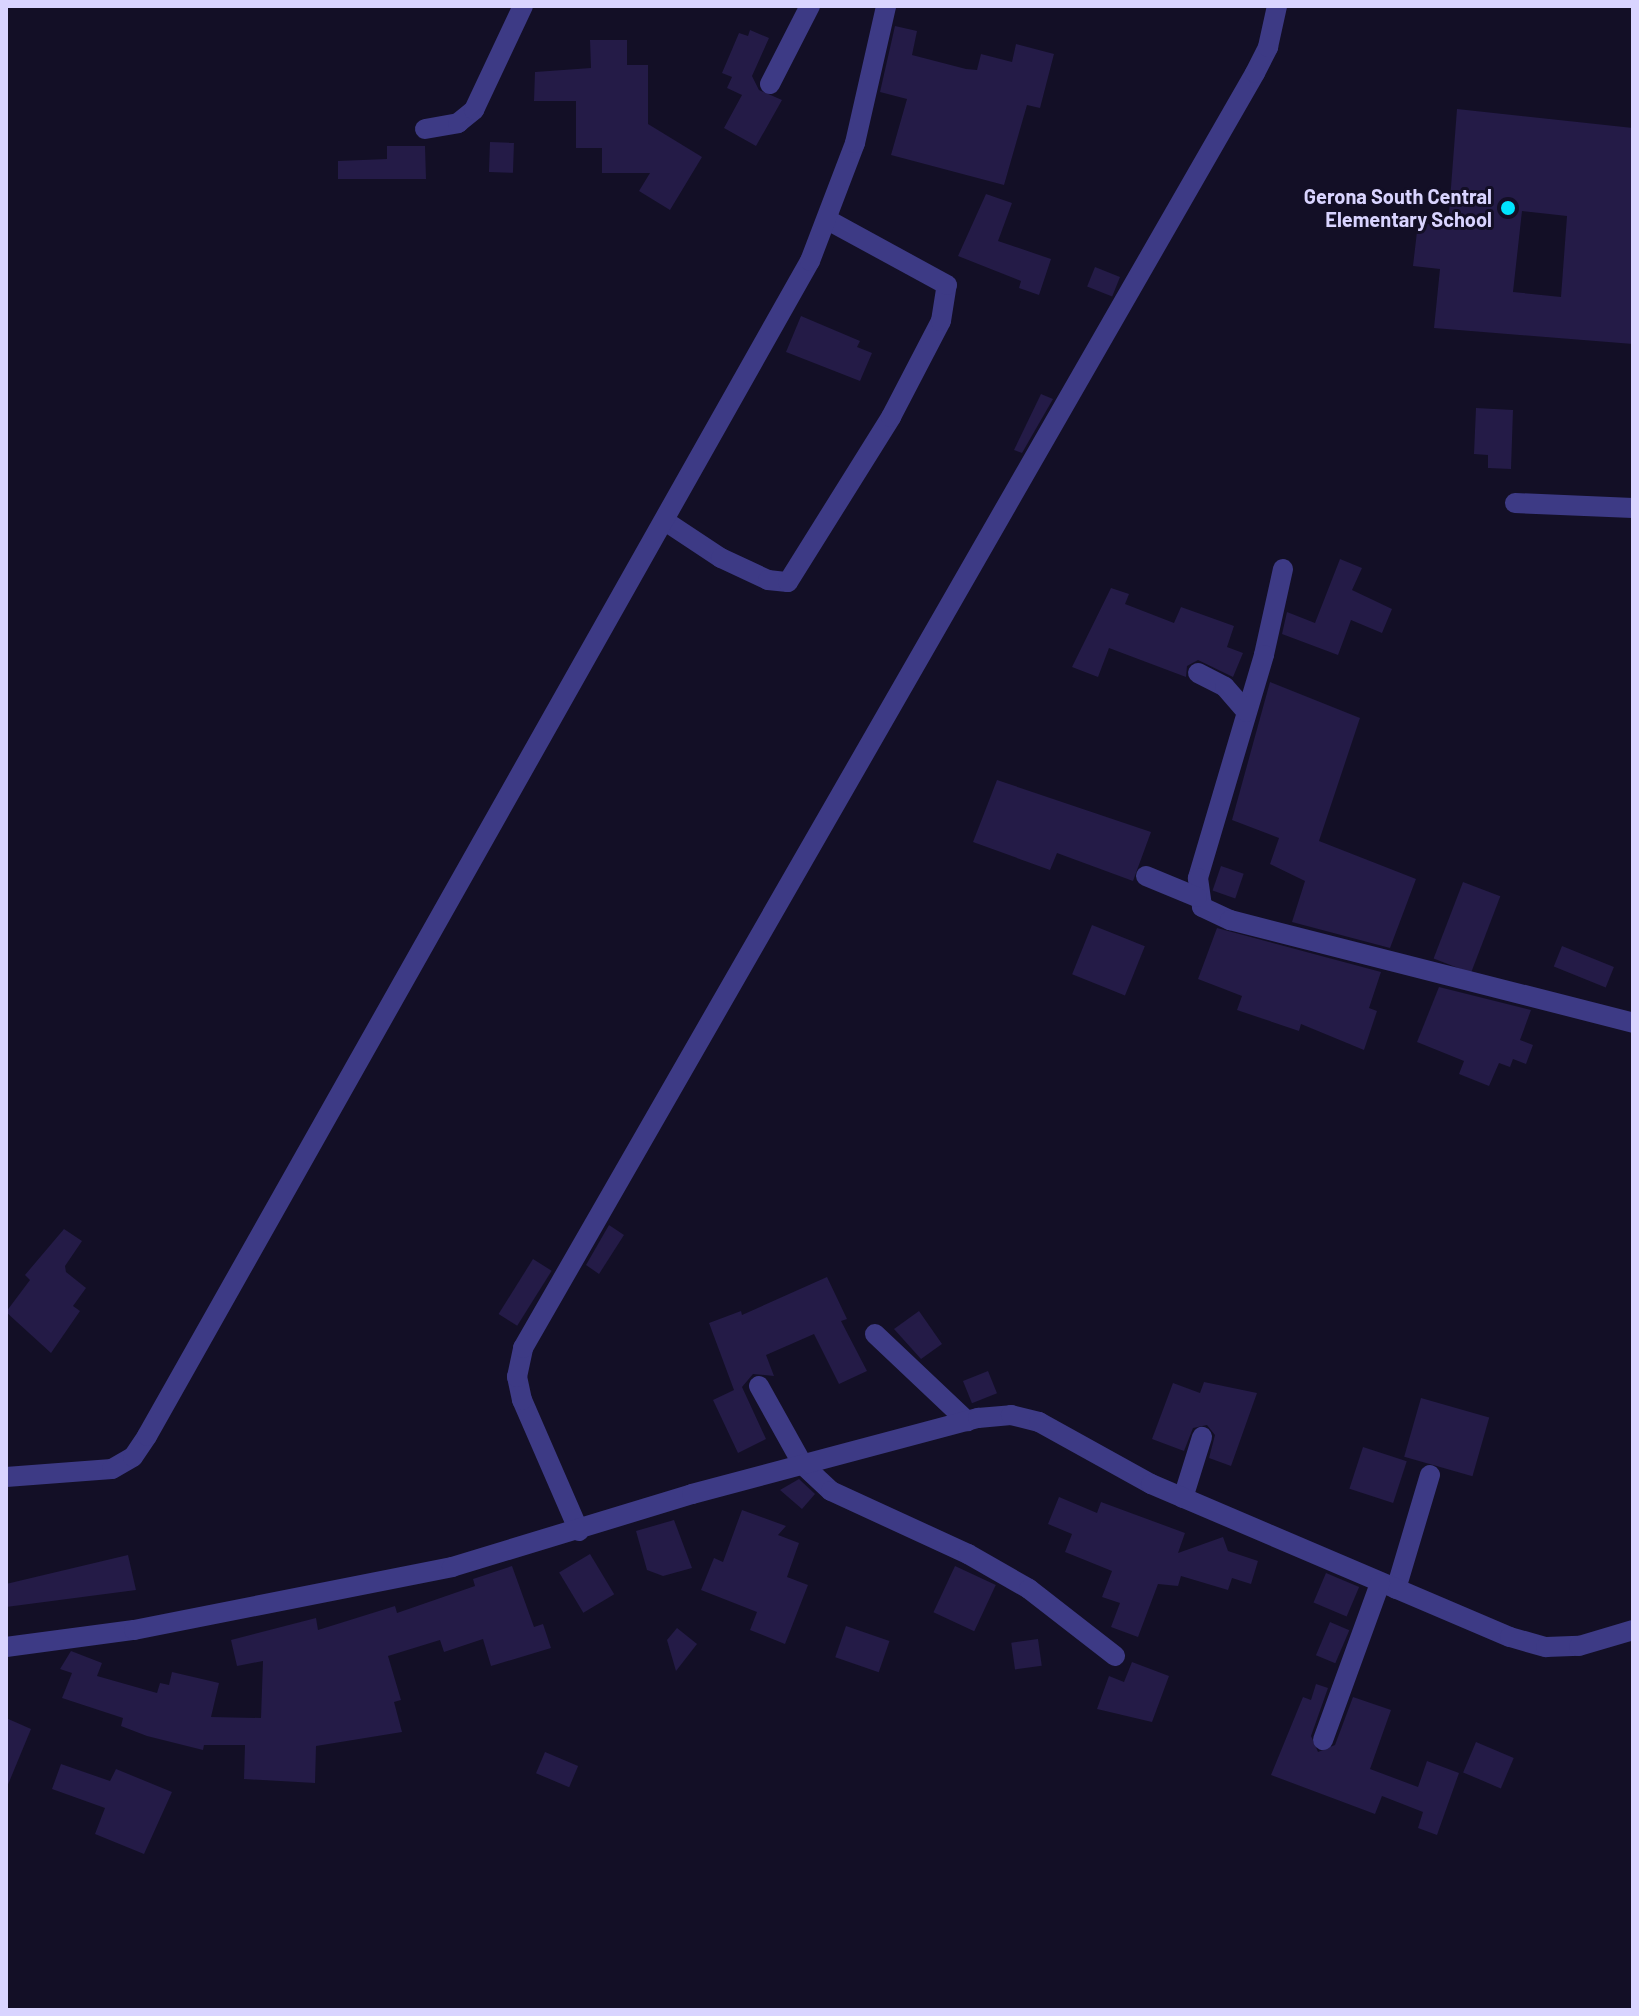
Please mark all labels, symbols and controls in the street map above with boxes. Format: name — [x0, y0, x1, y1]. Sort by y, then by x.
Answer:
place label: Gerona South Central Elementary School — [1304, 184, 1492, 231]
marker: Gerona South Central Elementary School — [1499, 199, 1517, 217]

